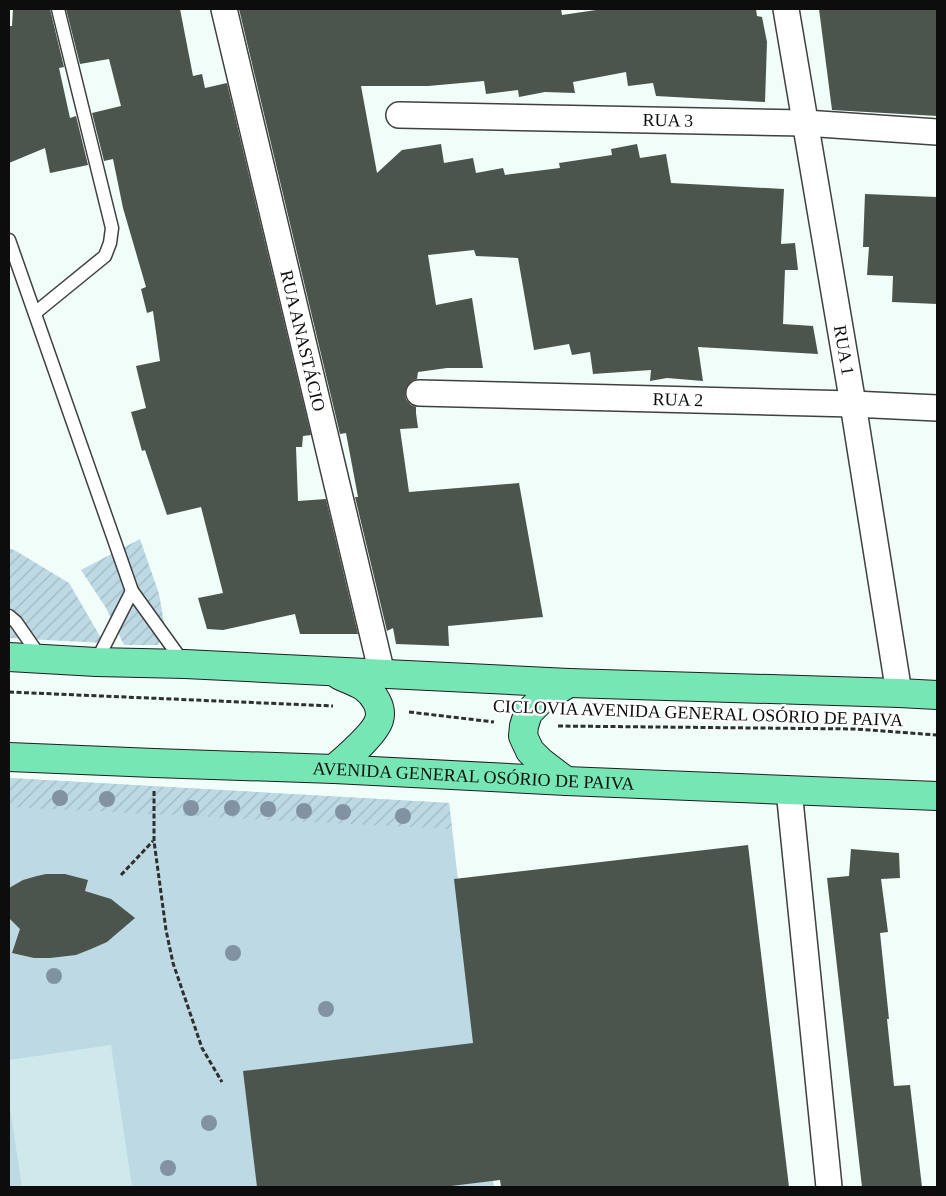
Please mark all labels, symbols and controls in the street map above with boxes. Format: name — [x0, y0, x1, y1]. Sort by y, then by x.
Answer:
street label: RUA 3 — [642, 110, 693, 131]
street label: RUA ANASTÁCIO — [276, 268, 329, 413]
street label: RUA 1 — [830, 324, 858, 377]
street label: RUA 2 — [652, 389, 703, 410]
street label: CICLOVIA AVENIDA GENERAL OSÓRIO DE PAIVA — [493, 695, 904, 730]
street label: AVENIDA GENERAL OSÓRIO DE PAIVA — [312, 758, 635, 794]

